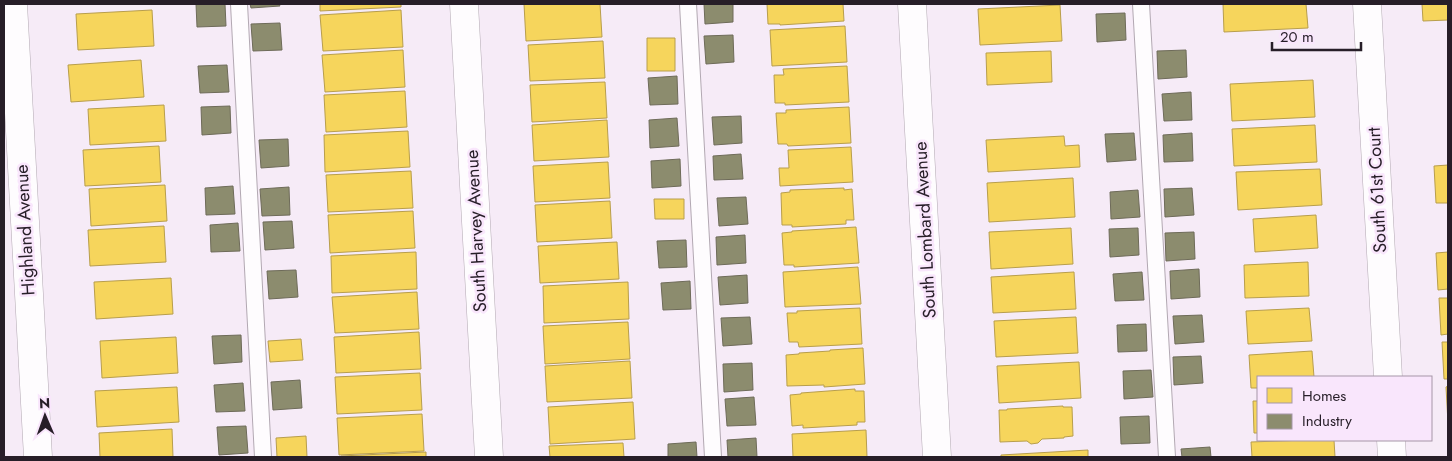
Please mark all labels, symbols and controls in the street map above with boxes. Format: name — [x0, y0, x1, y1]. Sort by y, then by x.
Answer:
scale bar — [1272, 20, 1361, 52]
text: 20 m — [1280, 26, 1314, 48]
street label: South 61st Court — [1361, 126, 1393, 254]
street label: South Lombard Avenue — [907, 141, 943, 319]
street label: South Harvey Avenue — [459, 149, 493, 313]
street label: Highland Avenue — [9, 164, 41, 296]
legend — [1257, 376, 1432, 441]
text: Homes — [1302, 385, 1346, 407]
north arrow — [20, 391, 70, 441]
text: N — [39, 393, 50, 413]
text: Industry — [1302, 410, 1352, 432]

